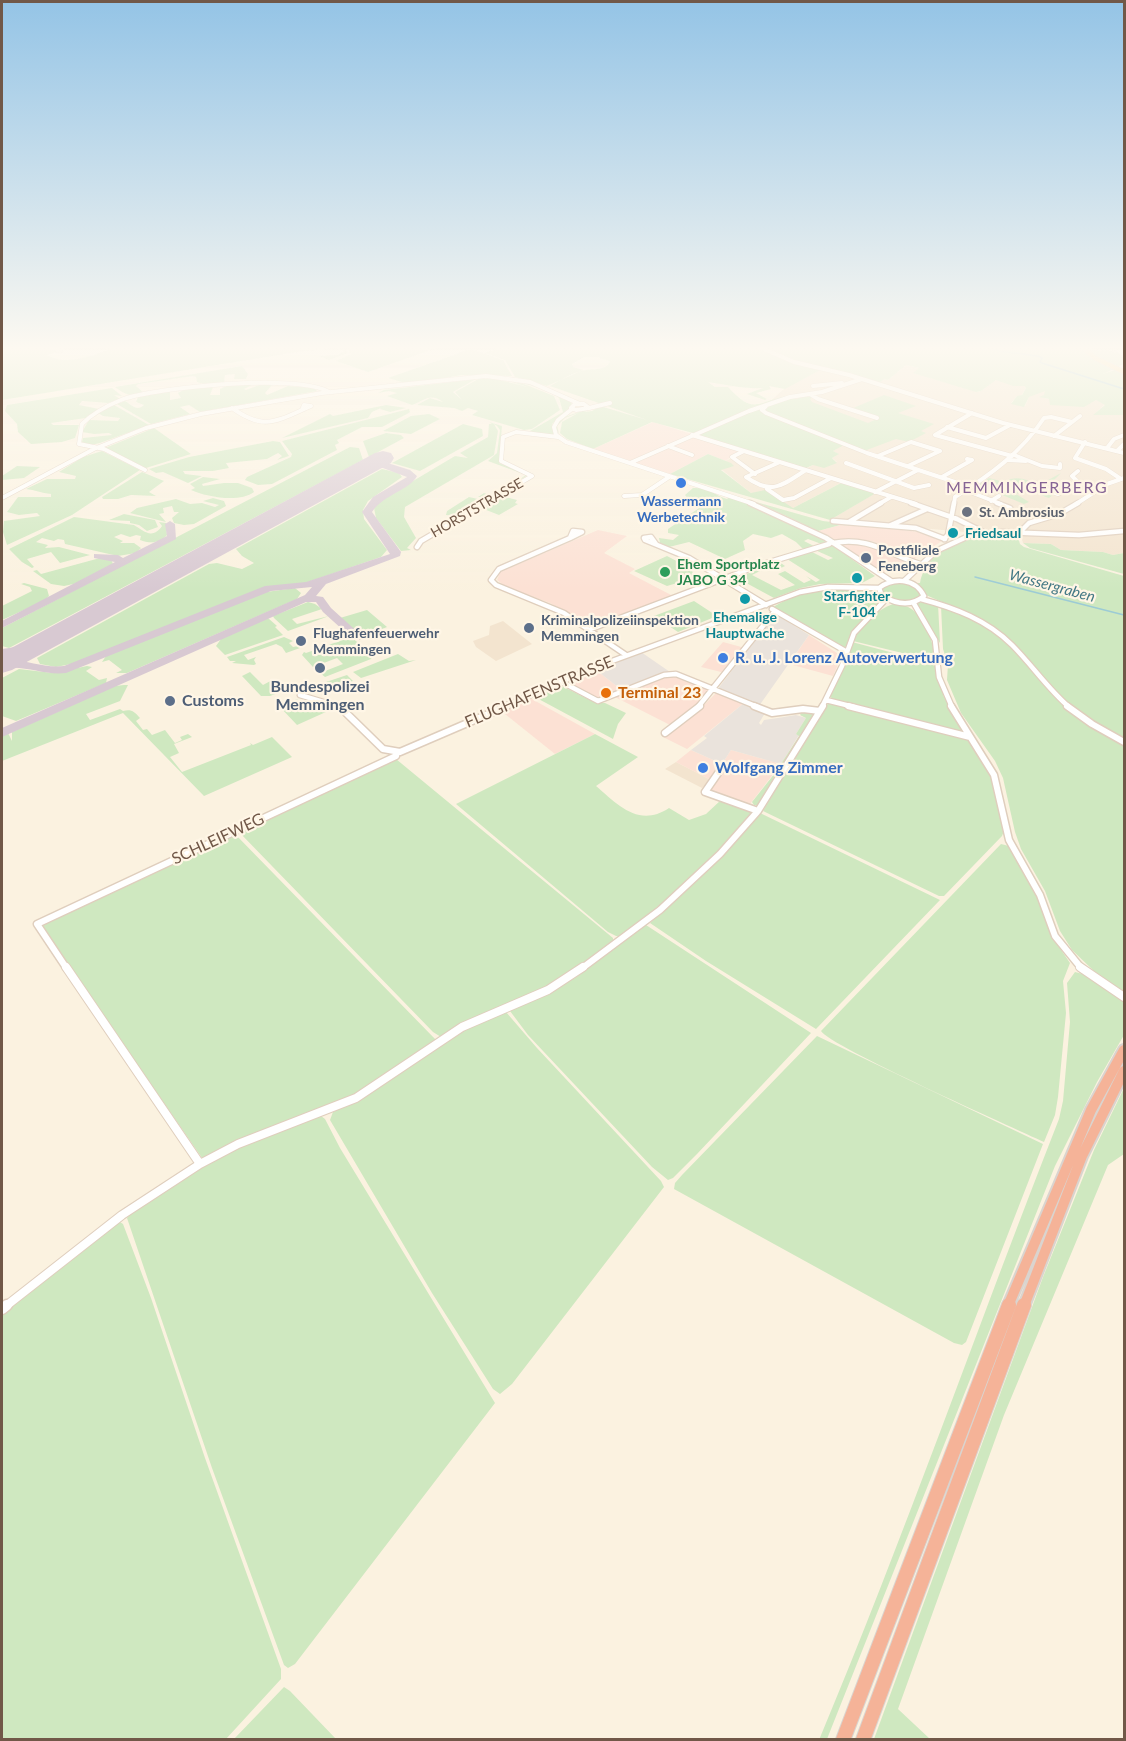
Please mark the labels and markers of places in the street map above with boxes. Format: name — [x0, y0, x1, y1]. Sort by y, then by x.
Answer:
marker: Wassermann Werbetechnik — [674, 476, 688, 490]
place label: Wassermann Werbetechnik — [637, 493, 725, 526]
place label: St. Ambrosius — [979, 504, 1065, 520]
marker: St. Ambrosius — [960, 505, 974, 519]
place label: Friedsaul — [965, 525, 1021, 541]
marker: Friedsaul — [946, 526, 960, 540]
place label: Postfiliale Feneberg — [878, 542, 939, 574]
marker: Postfiliale Feneberg — [859, 551, 873, 565]
place label: Ehem Sportplatz JABO G 34 — [677, 556, 780, 588]
marker: Ehem Sportplatz JABO G 34 — [658, 565, 672, 579]
marker: Starfighter F-104 — [850, 571, 864, 585]
place label: Starfighter F-104 — [824, 588, 890, 620]
marker: Ehemalige Hauptwache — [738, 592, 752, 606]
place label: Ehemalige Hauptwache — [705, 609, 785, 642]
place label: Kriminalpolizeiinspektion Memmingen — [541, 612, 699, 644]
marker: Kriminalpolizeiinspektion Memmingen — [522, 621, 536, 635]
place label: Flughafenfeuerwehr Memmingen — [313, 625, 439, 658]
marker: Flughafenfeuerwehr Memmingen — [294, 634, 308, 648]
place label: R. u. J. Lorenz Autoverwertung — [735, 648, 953, 668]
marker: R. u. J. Lorenz Autoverwertung — [716, 651, 730, 665]
marker: Bundespolizei Memmingen — [313, 661, 327, 675]
place label: Bundespolizei Memmingen — [270, 677, 370, 715]
place label: Terminal 23 — [618, 683, 701, 703]
marker: Terminal 23 — [599, 686, 613, 700]
place label: Customs — [182, 691, 244, 711]
marker: Customs — [163, 694, 177, 708]
place label: Wolfgang Zimmer — [715, 758, 843, 778]
marker: Wolfgang Zimmer — [696, 761, 710, 775]

